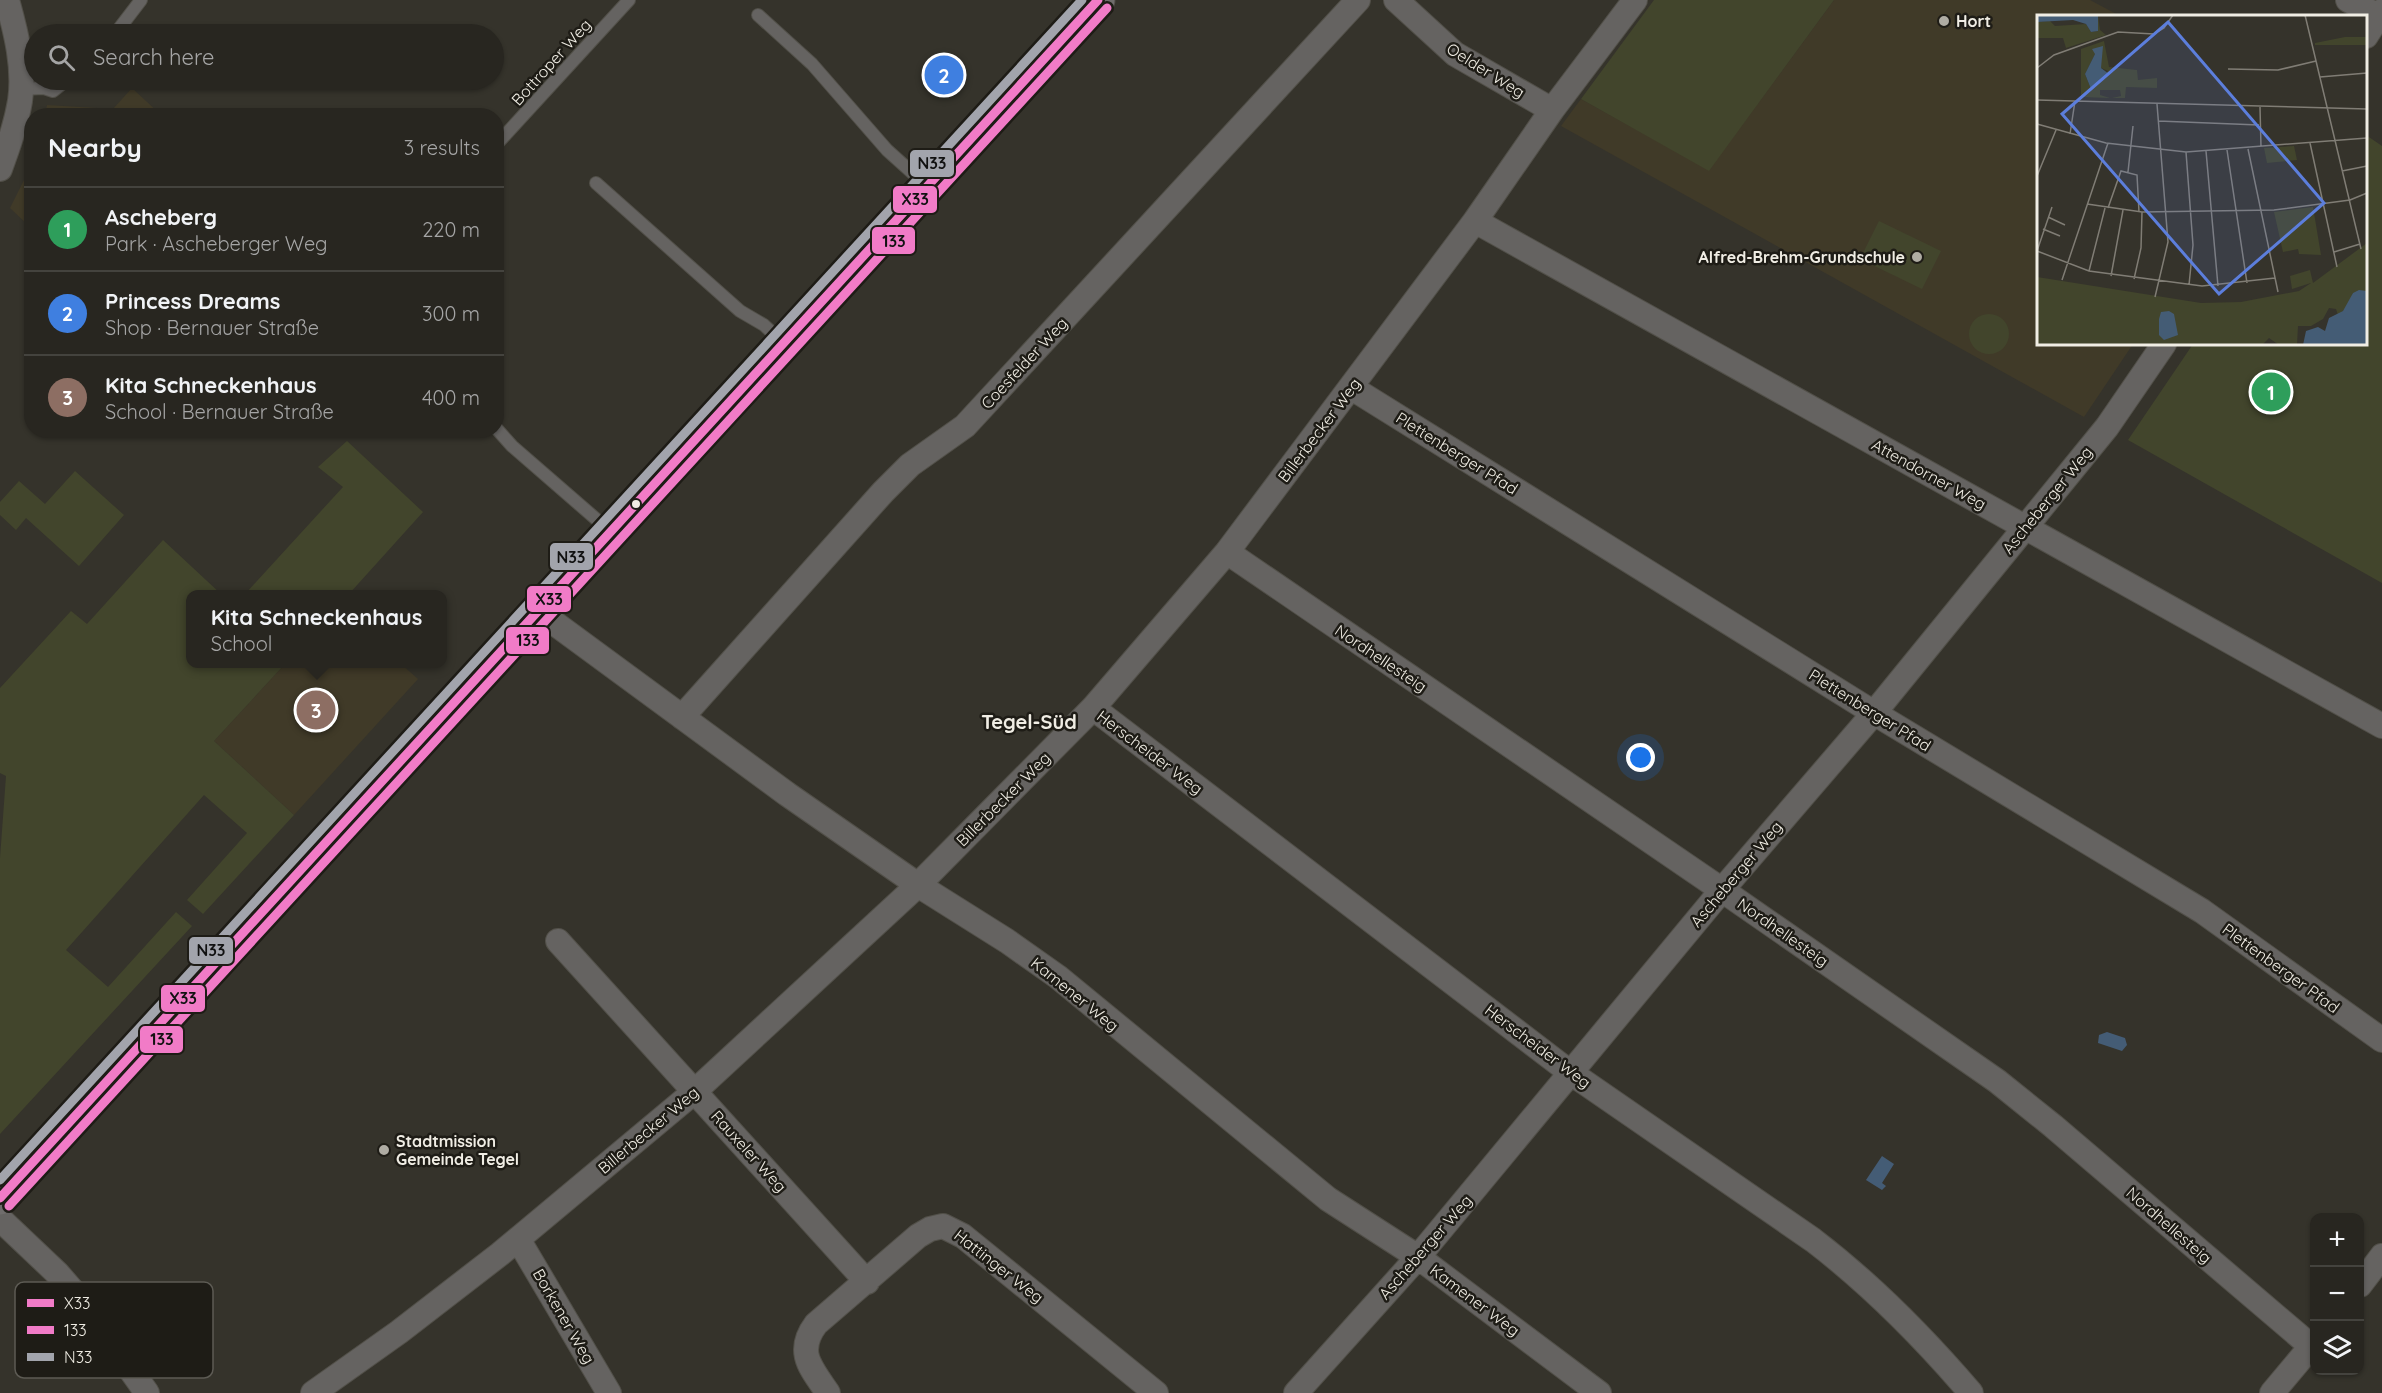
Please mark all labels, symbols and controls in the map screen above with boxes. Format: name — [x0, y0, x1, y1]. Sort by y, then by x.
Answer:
place label: Hort — [1956, 11, 1991, 31]
marker: Hort — [1937, 14, 1951, 28]
street label: Bottroper Weg — [507, 15, 595, 109]
inset map — [2037, 15, 2367, 345]
search box — [24, 24, 504, 90]
street label: Oelder Weg — [1443, 38, 1529, 102]
icon: search — [45, 41, 78, 74]
text: Search here — [93, 43, 214, 71]
pin: 2 — [924, 52, 964, 98]
text: Nearby — [48, 131, 142, 164]
text: 3 results — [404, 135, 480, 160]
line badge: N33 — [909, 149, 955, 178]
text: N33 — [918, 153, 946, 173]
line badge: X33 — [892, 185, 938, 214]
text: X33 — [901, 189, 929, 209]
text: Ascheberg — [105, 203, 217, 231]
text: 1 — [64, 217, 71, 242]
text: 220 m — [422, 217, 480, 242]
line badge: 133 — [871, 226, 916, 255]
text: Park · Ascheberger Weg — [105, 231, 328, 256]
text: 133 — [882, 231, 906, 251]
place label: Alfred-Brehm-Grundschule — [1699, 247, 1905, 267]
marker: Alfred-Brehm-Grundschule — [1910, 250, 1924, 264]
text: Princess Dreams — [105, 287, 280, 315]
text: 2 — [62, 301, 73, 326]
text: 300 m — [422, 301, 480, 326]
street label: Coesfelder Weg — [977, 313, 1071, 413]
text: Shop · Bernauer Straße — [105, 315, 319, 340]
pin: 1 — [2252, 370, 2290, 414]
text: Kita Schneckenhaus — [105, 371, 317, 399]
street label: Billerbecker Weg — [1273, 374, 1365, 486]
text: 3 — [62, 385, 73, 410]
text: 400 m — [422, 385, 480, 410]
text: School · Bernauer Straße — [105, 399, 334, 424]
street label: Plettenberger Pfad — [1392, 407, 1522, 499]
street label: Attendorner Weg — [1868, 434, 1990, 514]
street label: Ascheberger Weg — [1998, 442, 2096, 558]
unlabelled marker — [630, 498, 642, 510]
line badge: N33 — [549, 542, 594, 571]
text: N33 — [557, 547, 585, 567]
line badge: X33 — [526, 585, 572, 613]
text: X33 — [535, 589, 563, 609]
popup — [186, 590, 447, 668]
text: Kita Schneckenhaus — [211, 603, 422, 631]
street label: Nordhellesteig — [1331, 620, 1431, 696]
line badge: 133 — [505, 626, 550, 655]
text: 133 — [516, 630, 540, 650]
text: School — [211, 631, 272, 656]
street label: Plettenberger Pfad — [1805, 664, 1935, 756]
pin: 3 — [296, 688, 336, 732]
street label: Herscheider Weg — [1093, 706, 1207, 798]
district label: Tegel-Süd — [981, 709, 1077, 734]
your location — [1626, 743, 1655, 772]
street label: Billerbecker Weg — [952, 748, 1054, 850]
street label: Ascheberger Weg — [1686, 817, 1786, 931]
street label: Nordhellesteig — [1734, 893, 1832, 971]
street label: Plettenberger Pfad — [2219, 919, 2343, 1017]
line badge: N33 — [188, 936, 234, 965]
text: N33 — [197, 940, 225, 960]
street label: Kamener Weg — [1027, 953, 1123, 1035]
line badge: X33 — [160, 984, 206, 1013]
text: X33 — [169, 988, 197, 1008]
street label: Herscheider Weg — [1481, 1000, 1595, 1092]
line badge: 133 — [139, 1025, 184, 1054]
text: 133 — [150, 1029, 174, 1049]
street label: Billerbecker Weg — [594, 1082, 702, 1178]
street label: Rauxeler Weg — [707, 1106, 791, 1196]
place label: Stadtmission Gemeinde Tegel — [396, 1131, 519, 1169]
marker: Stadtmission Gemeinde Tegel — [377, 1143, 391, 1157]
street label: Nordhellesteig — [2122, 1183, 2216, 1267]
street label: Ascheberger Weg — [1374, 1191, 1476, 1303]
map controls — [2310, 1213, 2364, 1375]
button: + — [2310, 1213, 2364, 1267]
street label: Hattinger Weg — [950, 1225, 1048, 1307]
street label: Kamener Weg — [1426, 1260, 1524, 1340]
street label: Borkener Weg — [529, 1265, 599, 1367]
button: − — [2310, 1267, 2364, 1321]
legend — [15, 1282, 213, 1378]
text: X33 — [64, 1293, 90, 1313]
text: 133 — [64, 1320, 87, 1340]
button: layers — [2310, 1321, 2364, 1375]
text: N33 — [64, 1347, 92, 1367]

